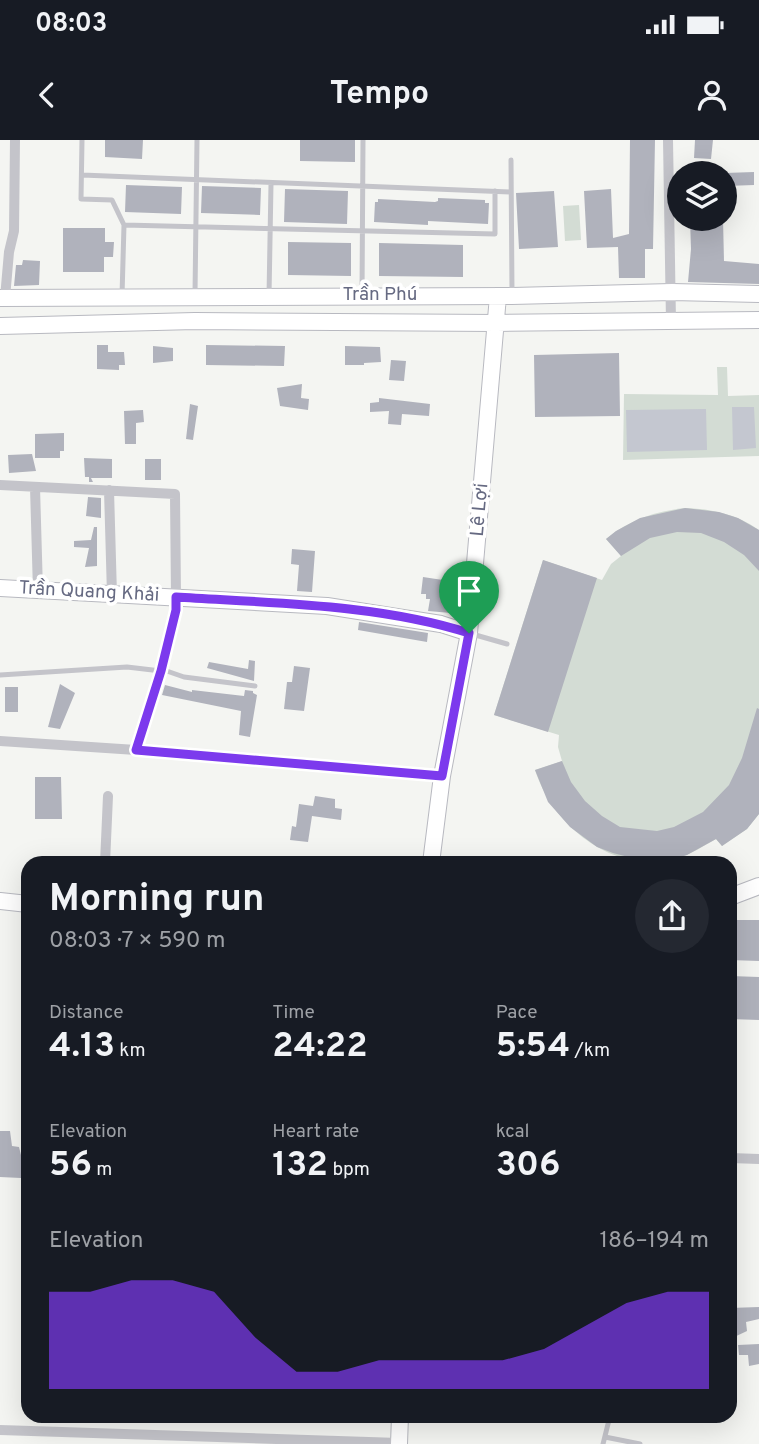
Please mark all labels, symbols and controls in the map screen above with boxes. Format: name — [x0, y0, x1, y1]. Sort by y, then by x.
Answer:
text: 08:03 — [35, 8, 107, 41]
text: Tempo — [330, 75, 429, 115]
icon: back — [28, 76, 66, 114]
icon: person — [693, 76, 731, 114]
map controls — [667, 161, 737, 231]
button: layers — [667, 161, 737, 231]
street label: Trần Phú — [343, 283, 417, 307]
street label: Lê Lợi — [466, 482, 494, 538]
pin — [439, 561, 499, 633]
icon: arrive — [450, 572, 488, 610]
street label: Trần Quang Khải — [18, 576, 160, 608]
text: Morning run — [49, 876, 265, 925]
button: share — [635, 879, 709, 953]
text: 08:03 · 7 × 590 m — [49, 927, 225, 956]
text: Distance — [49, 1001, 124, 1025]
text: Time — [272, 1001, 315, 1025]
text: Pace — [496, 1001, 537, 1025]
text: 4.13 — [49, 1025, 115, 1069]
text: 24:22 — [272, 1025, 368, 1069]
text: 5:54 — [496, 1025, 570, 1069]
text: km — [115, 1039, 146, 1063]
text: /km — [570, 1039, 610, 1063]
text: Elevation — [49, 1120, 127, 1144]
text: Heart rate — [272, 1120, 359, 1144]
text: kcal — [496, 1120, 529, 1144]
text: 56 — [49, 1144, 92, 1188]
text: 132 — [272, 1144, 328, 1188]
text: 306 — [496, 1144, 561, 1188]
text: m — [92, 1158, 112, 1182]
text: bpm — [328, 1158, 370, 1182]
text: Elevation — [49, 1227, 144, 1256]
text: 186–194 m — [599, 1227, 709, 1256]

